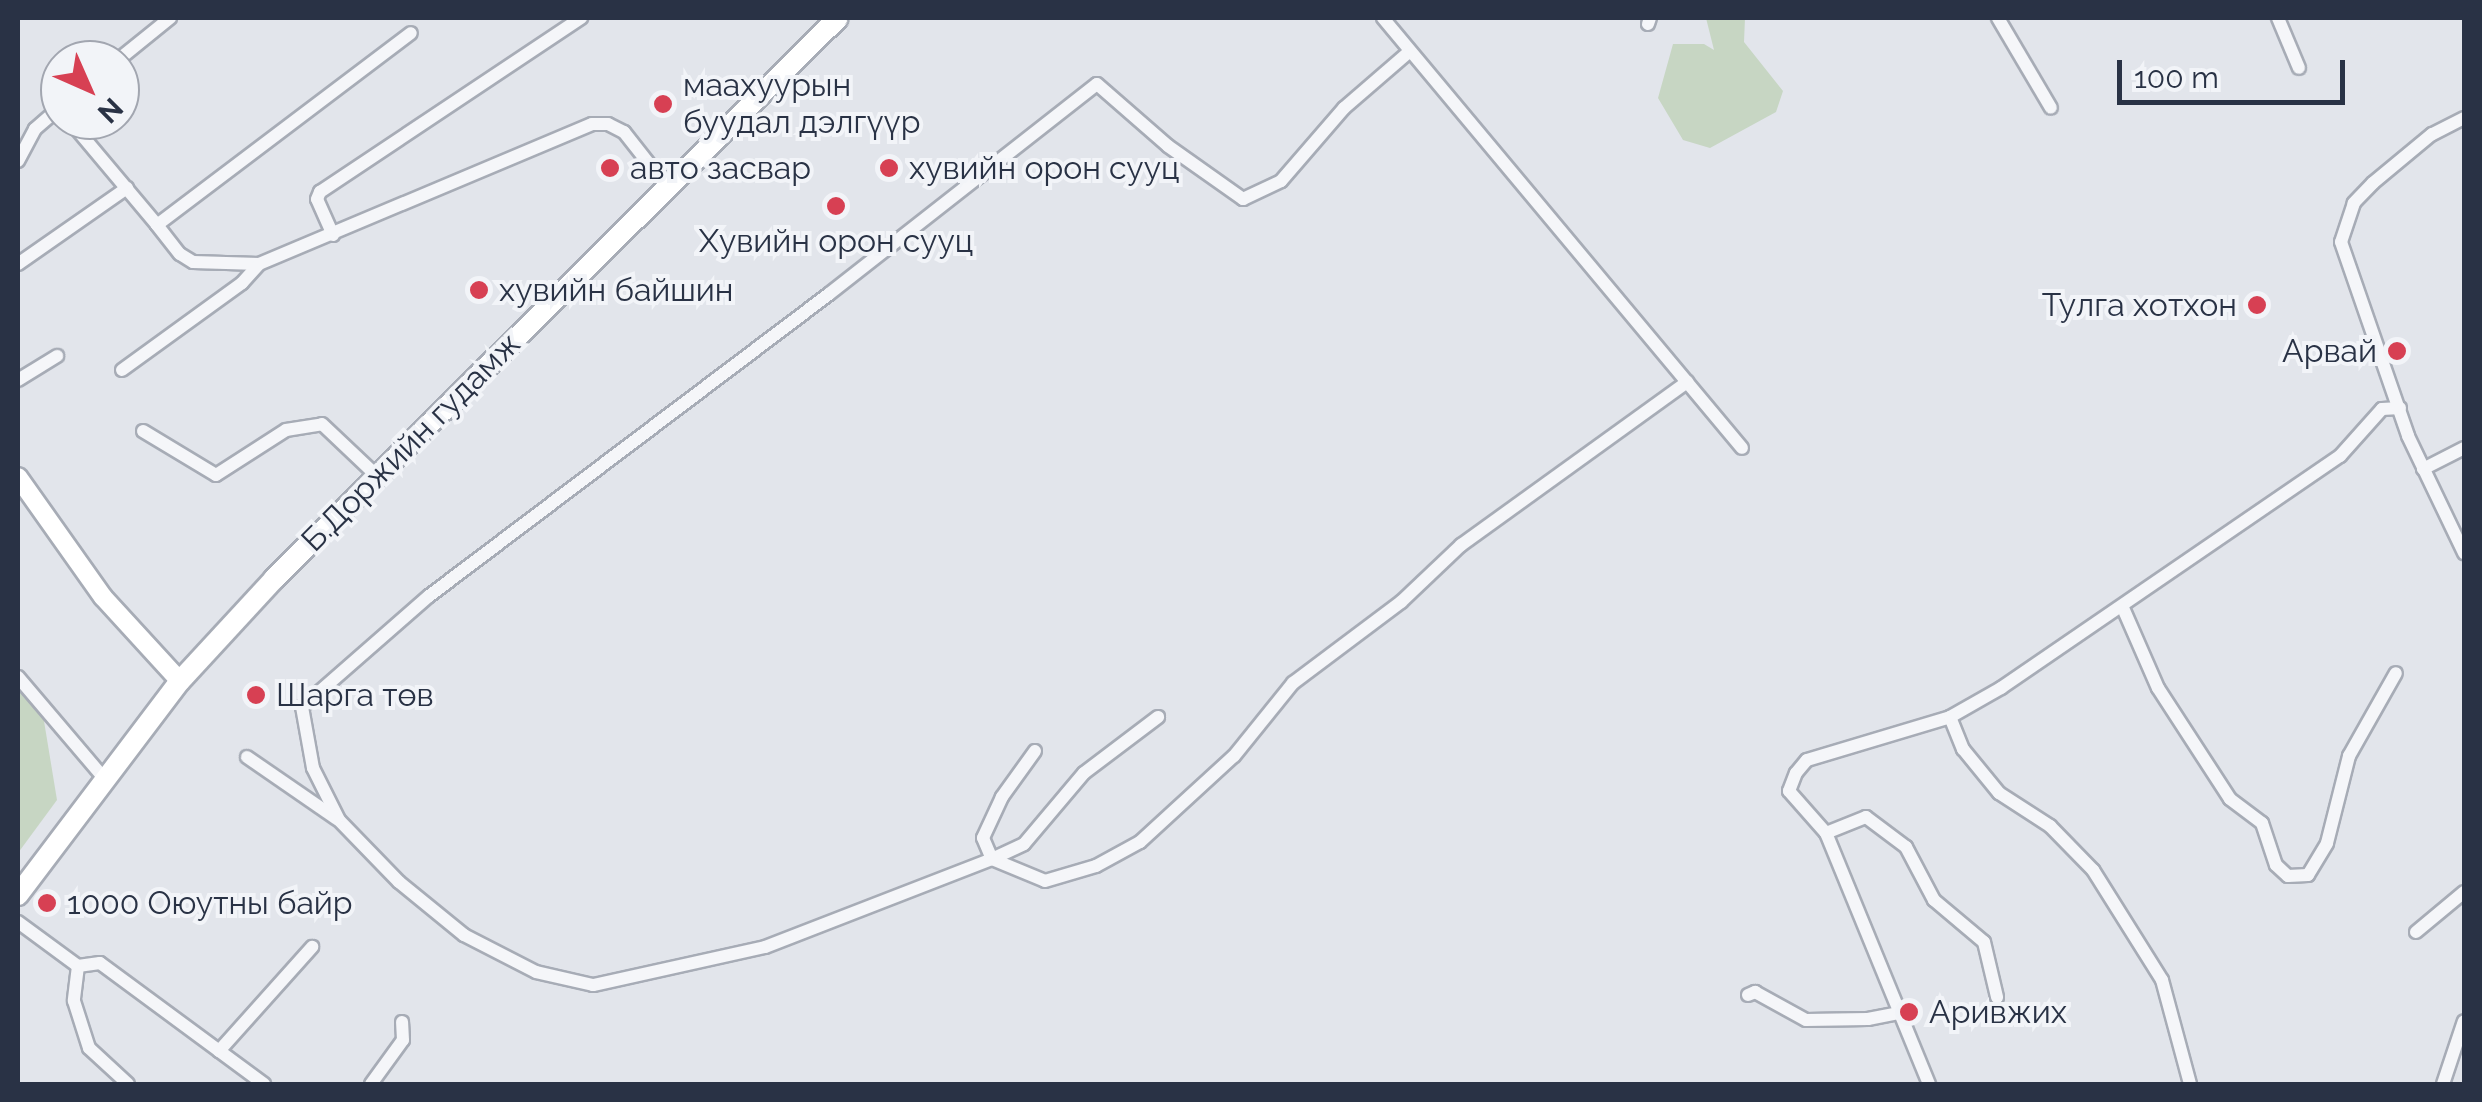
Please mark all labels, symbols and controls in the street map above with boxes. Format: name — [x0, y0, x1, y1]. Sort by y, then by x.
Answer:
north arrow — [40, 40, 140, 140]
scale bar — [2122, 40, 2350, 102]
text: 100 m — [2134, 60, 2219, 95]
place label: маахуурын буудал дэлгүүр — [683, 67, 920, 142]
text: N — [91, 91, 129, 129]
marker: маахуурын буудал дэлгүүр — [652, 93, 674, 115]
place label: авто засвар — [630, 149, 811, 187]
place label: хувийн орон сууц — [909, 149, 1180, 187]
marker: авто засвар — [599, 157, 621, 179]
marker: хувийн орон сууц — [878, 157, 900, 179]
marker: Хувийн орон сууц — [825, 195, 847, 217]
place label: Хувийн орон сууц — [699, 222, 973, 260]
place label: хувийн байшин — [499, 271, 734, 309]
marker: хувийн байшин — [468, 279, 490, 301]
place label: Тулга хотхон — [2042, 286, 2237, 324]
marker: Тулга хотхон — [2246, 294, 2268, 316]
street label: Б.Доржийн гудамж — [294, 325, 528, 559]
place label: Арвай — [2282, 332, 2377, 370]
marker: Арвай — [2386, 340, 2408, 362]
place label: Шарга төв — [276, 676, 434, 714]
marker: Шарга төв — [245, 684, 267, 706]
place label: 1000 Оюутны байр — [67, 884, 353, 922]
marker: 1000 Оюутны байр — [36, 892, 58, 914]
place label: Аривжих — [1929, 993, 2067, 1031]
marker: Аривжих — [1898, 1001, 1920, 1023]

